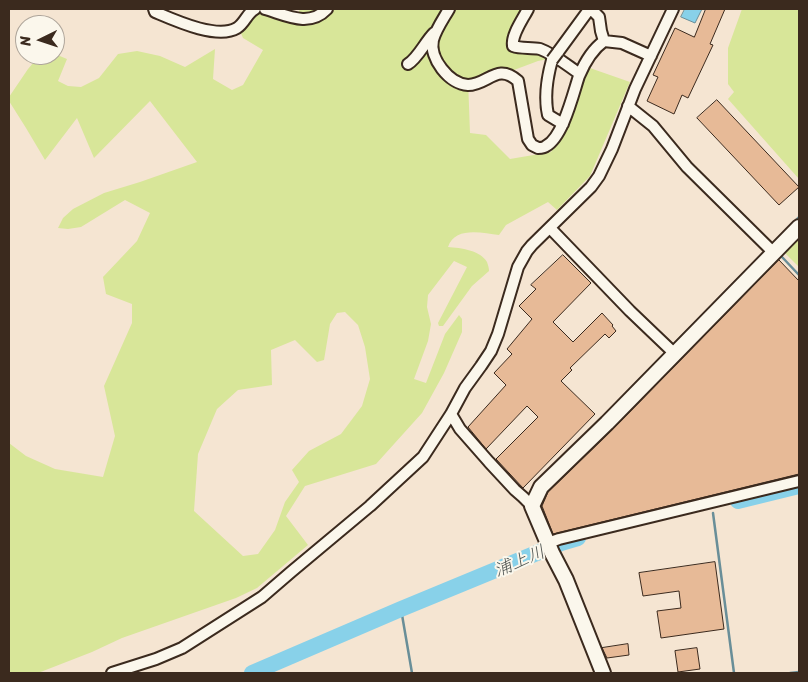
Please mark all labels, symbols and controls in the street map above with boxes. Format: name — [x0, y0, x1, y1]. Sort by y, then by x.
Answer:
north arrow — [15, 15, 65, 65]
text: N — [13, 35, 38, 47]
water label: 浦上川 — [491, 542, 549, 582]

